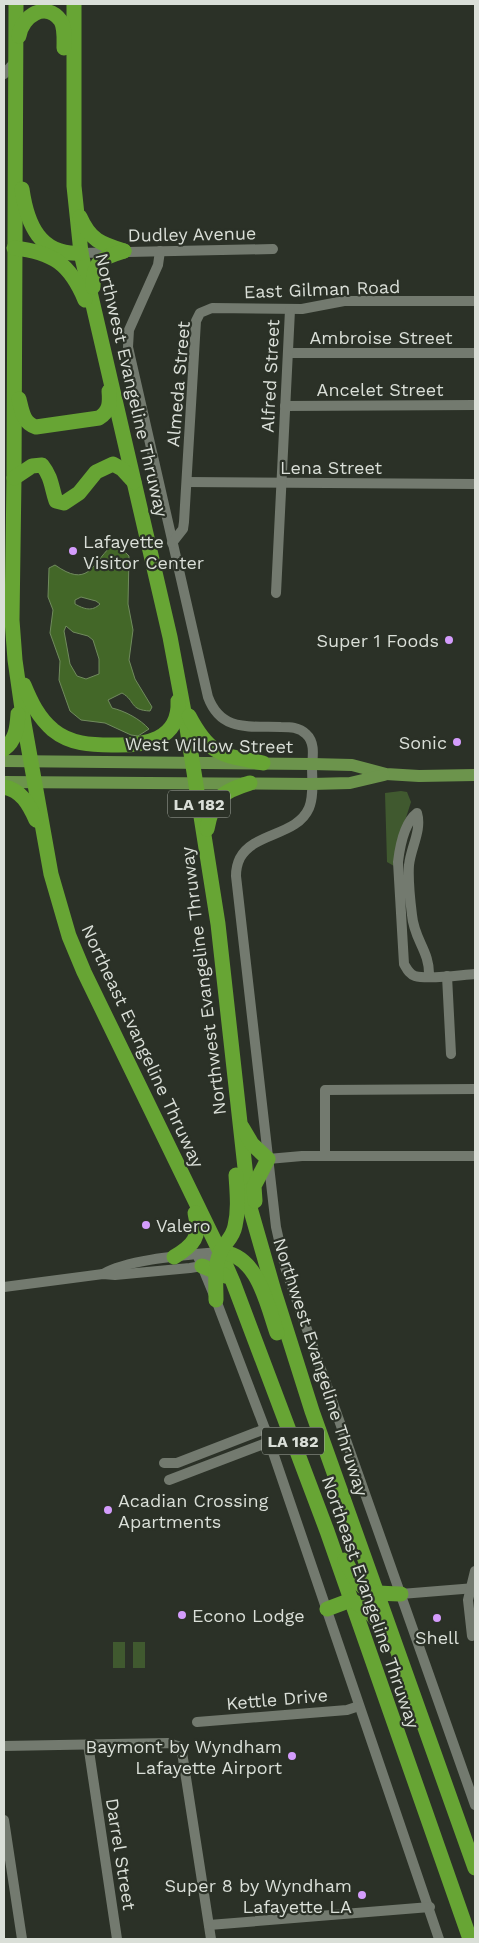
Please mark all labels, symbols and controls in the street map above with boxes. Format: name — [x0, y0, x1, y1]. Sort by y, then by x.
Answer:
street label: Dudley Avenue — [127, 222, 257, 246]
street label: Northwest Evangeline Thruway — [91, 251, 173, 520]
street label: East Gilman Road — [243, 276, 401, 302]
street label: Alfred Street — [257, 318, 283, 433]
street label: Almeda Street — [162, 320, 194, 448]
street label: Ambroise Street — [309, 327, 453, 348]
street label: Ancelet Street — [317, 379, 444, 400]
street label: Lena Street — [280, 457, 383, 478]
place label: Lafayette Visitor Center — [83, 531, 204, 573]
marker: Lafayette Visitor Center — [67, 545, 79, 557]
place label: Super 1 Foods — [317, 630, 439, 651]
marker: Super 1 Foods — [443, 634, 455, 646]
place label: Sonic — [399, 732, 447, 753]
street label: West Willow Street — [125, 733, 294, 757]
marker: Sonic — [451, 736, 463, 748]
road number: LA 182 — [168, 791, 230, 818]
street label: Northwest Evangeline Thruway — [176, 845, 230, 1116]
street label: Northeast Evangeline Thruway — [77, 921, 209, 1172]
place label: Valero — [156, 1215, 211, 1236]
marker: Valero — [140, 1219, 152, 1231]
street label: Northwest Evangeline Thruway — [269, 1235, 373, 1499]
road number: LA 182 — [262, 1428, 324, 1454]
street label: Northeast Evangeline Thruway — [318, 1473, 424, 1732]
place label: Acadian Crossing Apartments — [118, 1490, 269, 1532]
marker: Acadian Crossing Apartments — [102, 1504, 114, 1516]
place label: Econo Lodge — [192, 1605, 305, 1626]
marker: Econo Lodge — [176, 1609, 188, 1621]
marker: Shell — [431, 1612, 443, 1624]
place label: Shell — [415, 1627, 460, 1648]
street label: Kettle Drive — [225, 1684, 329, 1714]
place label: Baymont by Wyndham Lafayette Airport — [86, 1736, 282, 1778]
marker: Baymont by Wyndham Lafayette Airport — [286, 1750, 298, 1762]
street label: Darrel Street — [102, 1796, 140, 1912]
place label: Super 8 by Wyndham Lafayette LA — [164, 1875, 352, 1917]
marker: Super 8 by Wyndham Lafayette LA — [356, 1889, 368, 1901]

